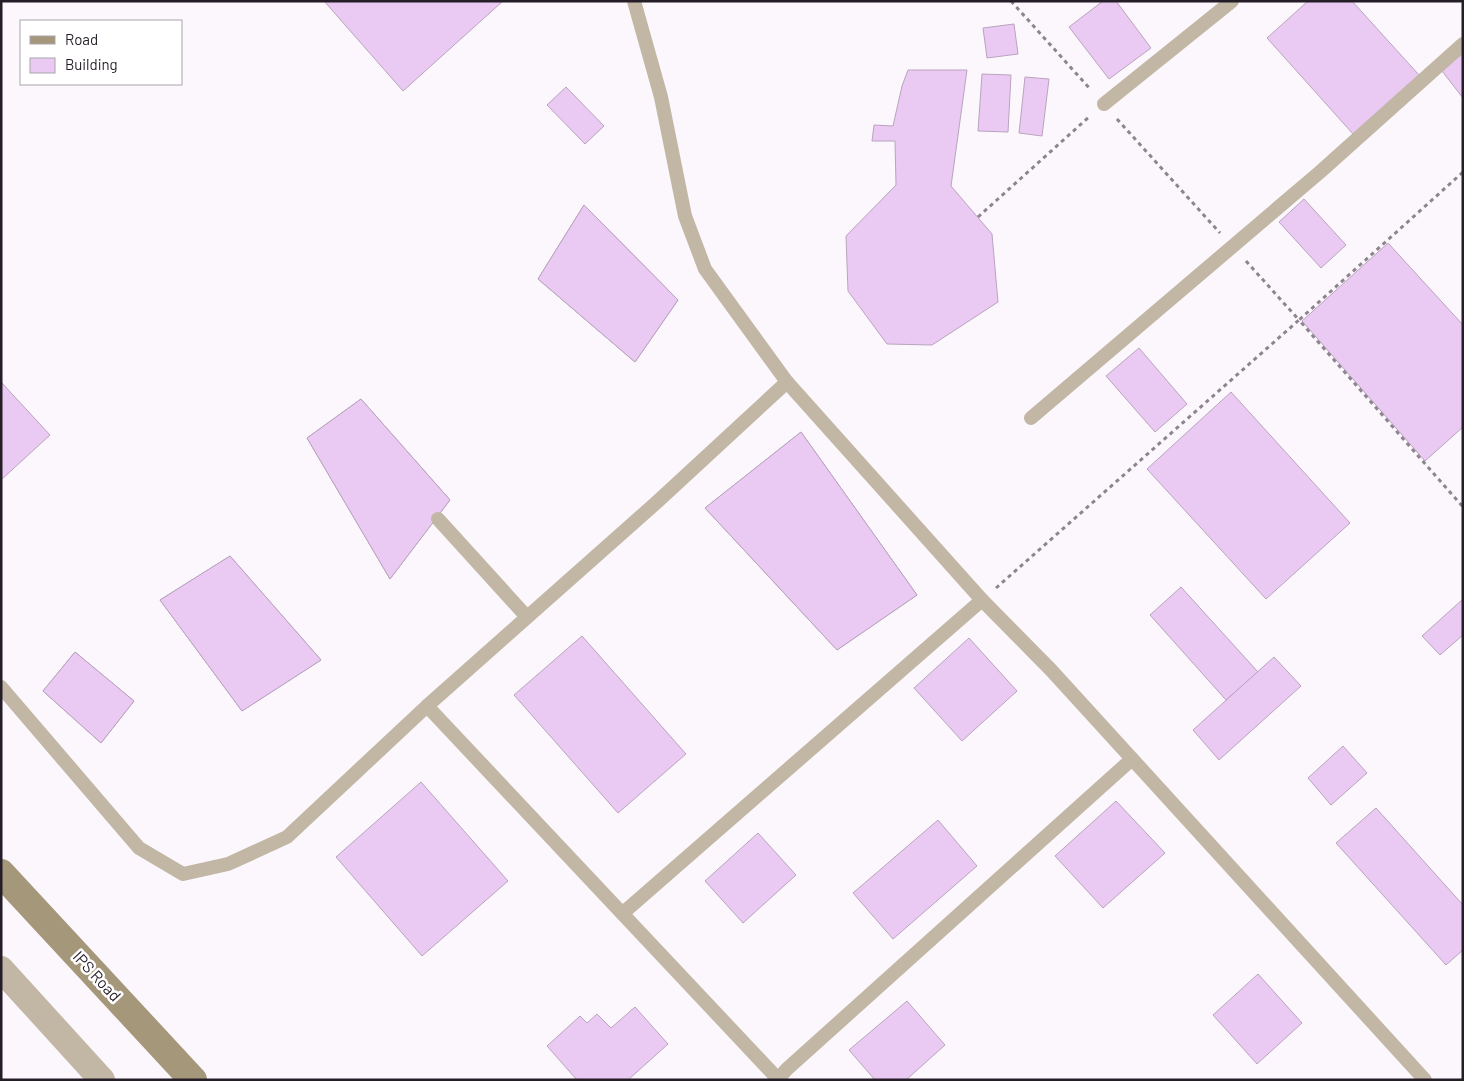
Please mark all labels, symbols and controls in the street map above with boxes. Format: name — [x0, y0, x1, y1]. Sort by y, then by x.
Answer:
legend — [20, 20, 182, 85]
text: Road — [65, 30, 98, 48]
text: Building — [65, 55, 118, 73]
street label: IPS Road — [69, 947, 125, 1005]

